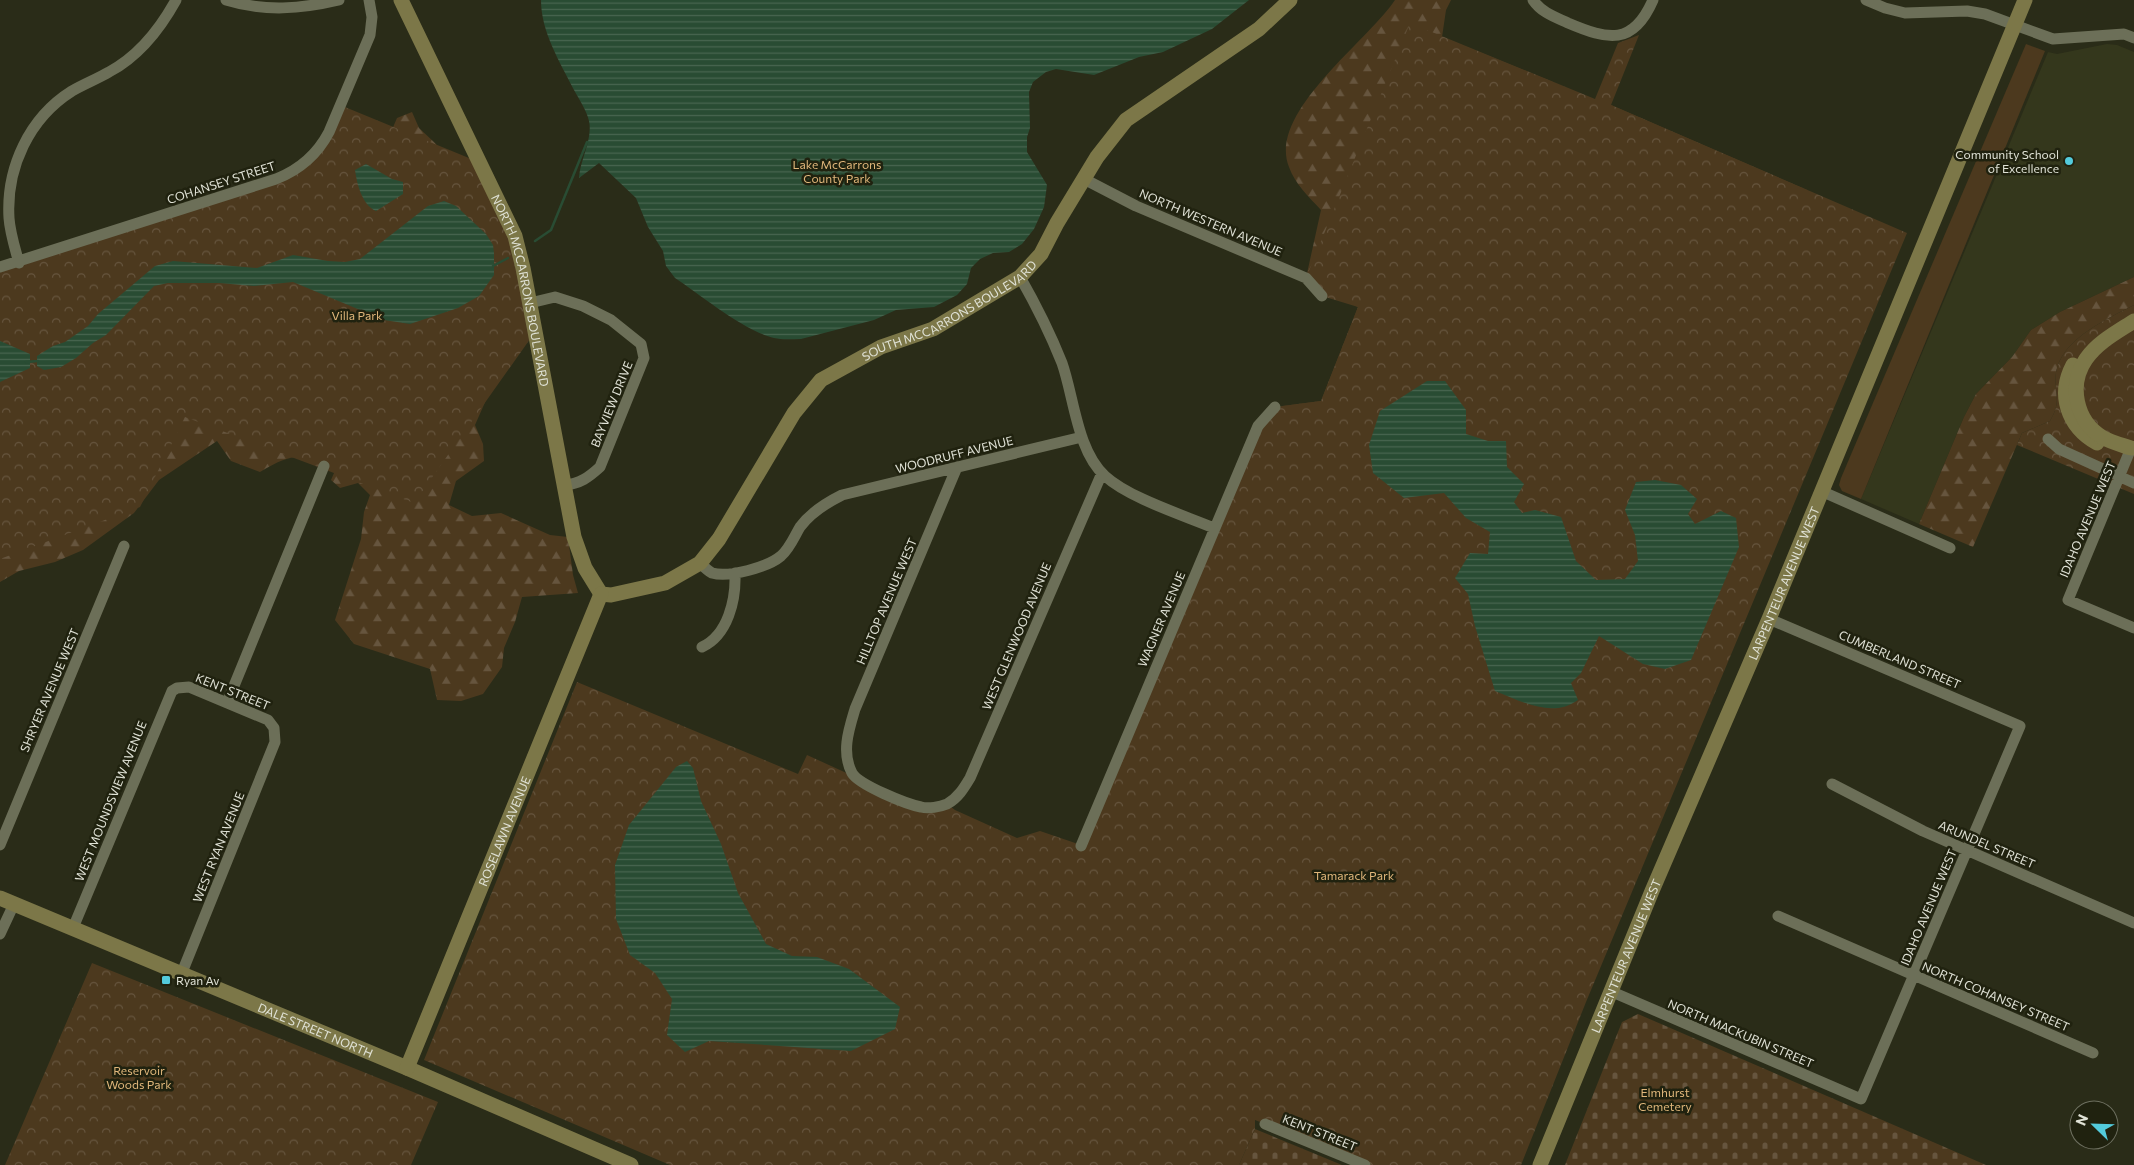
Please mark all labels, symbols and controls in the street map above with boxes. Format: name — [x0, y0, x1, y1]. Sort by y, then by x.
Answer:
place label: Community School of Excellence — [1955, 147, 2059, 175]
marker: Community School of Excellence — [2063, 155, 2075, 167]
park label: Lake McCarrons County Park — [793, 157, 881, 185]
street label: COHANSEY STREET — [165, 158, 277, 206]
street label: NORTH WESTERN AVENUE — [1137, 186, 1285, 258]
street label: NORTH MCCARRONS BOULEVARD — [489, 192, 552, 388]
street label: SOUTH MCCARRONS BOULEVARD — [859, 257, 1039, 363]
park label: Villa Park — [331, 308, 383, 322]
street label: BAYVIEW DRIVE — [587, 359, 635, 449]
street label: WOODRUFF AVENUE — [894, 433, 1014, 475]
street label: IDAHO AVENUE WEST — [2056, 458, 2118, 579]
street label: LARPENTEUR AVENUE WEST — [1745, 504, 1822, 662]
street label: HILLTOP AVENUE WEST — [853, 535, 919, 666]
street label: WEST GLENWOOD AVENUE — [979, 560, 1053, 712]
street label: WAGNER AVENUE — [1135, 569, 1187, 669]
street label: SHRYER AVENUE WEST — [17, 626, 82, 754]
street label: CUMBERLAND STREET — [1837, 627, 1963, 691]
street label: KENT STREET — [194, 670, 272, 712]
street label: WEST MOUNDSVIEW AVENUE — [71, 719, 149, 883]
street label: ROSELAWN AVENUE — [475, 774, 533, 888]
street label: WEST RYAN AVENUE — [189, 790, 247, 904]
street label: ARUNDEL STREET — [1937, 817, 2038, 871]
street label: IDAHO AVENUE WEST — [1897, 846, 1959, 967]
park label: Tamarack Park — [1314, 868, 1395, 882]
street label: LARPENTEUR AVENUE WEST — [1588, 877, 1663, 1035]
street label: NORTH COHANSEY STREET — [1920, 959, 2072, 1034]
place label: Ryan Av — [176, 973, 219, 987]
marker: Ryan Av — [160, 974, 172, 986]
street label: NORTH MACKUBIN STREET — [1666, 996, 1816, 1070]
street label: DALE STREET NORTH — [256, 1000, 375, 1060]
park label: Reservoir Woods Park — [106, 1063, 172, 1091]
park label: Elmhurst Cemetery — [1638, 1085, 1692, 1113]
north arrow — [2069, 1100, 2119, 1150]
street label: KENT STREET — [1281, 1111, 1359, 1153]
text: N — [2072, 1112, 2091, 1128]

